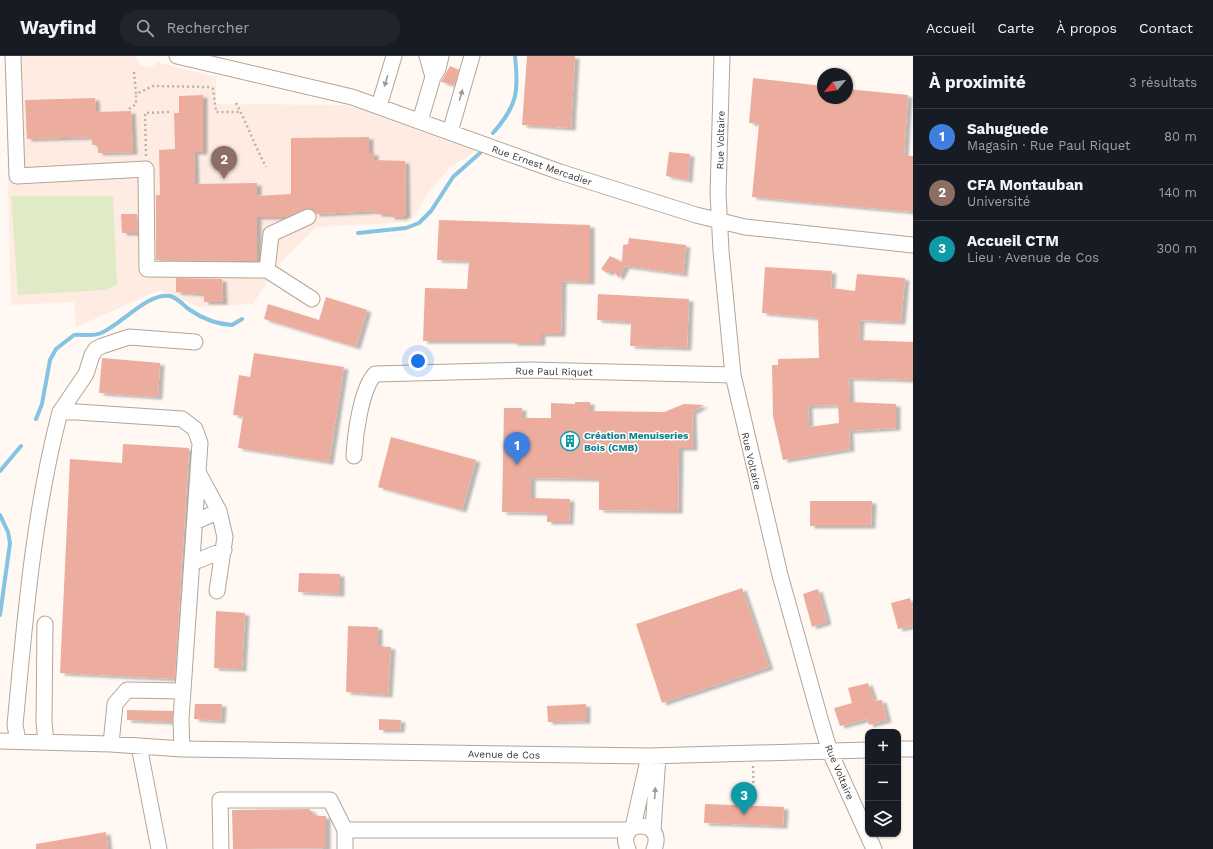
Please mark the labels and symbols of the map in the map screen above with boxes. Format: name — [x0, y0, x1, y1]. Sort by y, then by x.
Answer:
north arrow — [817, 68, 853, 104]
one-way arrow — [383, 76, 389, 88]
one-way arrow — [458, 89, 464, 101]
street label: Rue Voltaire — [714, 110, 727, 169]
street label: Rue Ernest Mercadier — [490, 143, 593, 188]
pin: 2 — [211, 146, 237, 179]
your location — [408, 351, 428, 371]
street label: Rue Paul Riquet — [515, 365, 594, 378]
building icon: Création Menuiseries Bois (CMB) — [559, 430, 581, 452]
place label: Création Menuiseries Bois (CMB) — [584, 430, 689, 453]
street label: Rue Voltaire — [740, 431, 764, 491]
pin: 1 — [504, 432, 530, 465]
street label: Rue Voltaire — [823, 743, 856, 802]
street label: Avenue de Cos — [468, 748, 540, 761]
pin: 3 — [731, 782, 757, 815]
one-way arrow — [652, 787, 659, 799]

